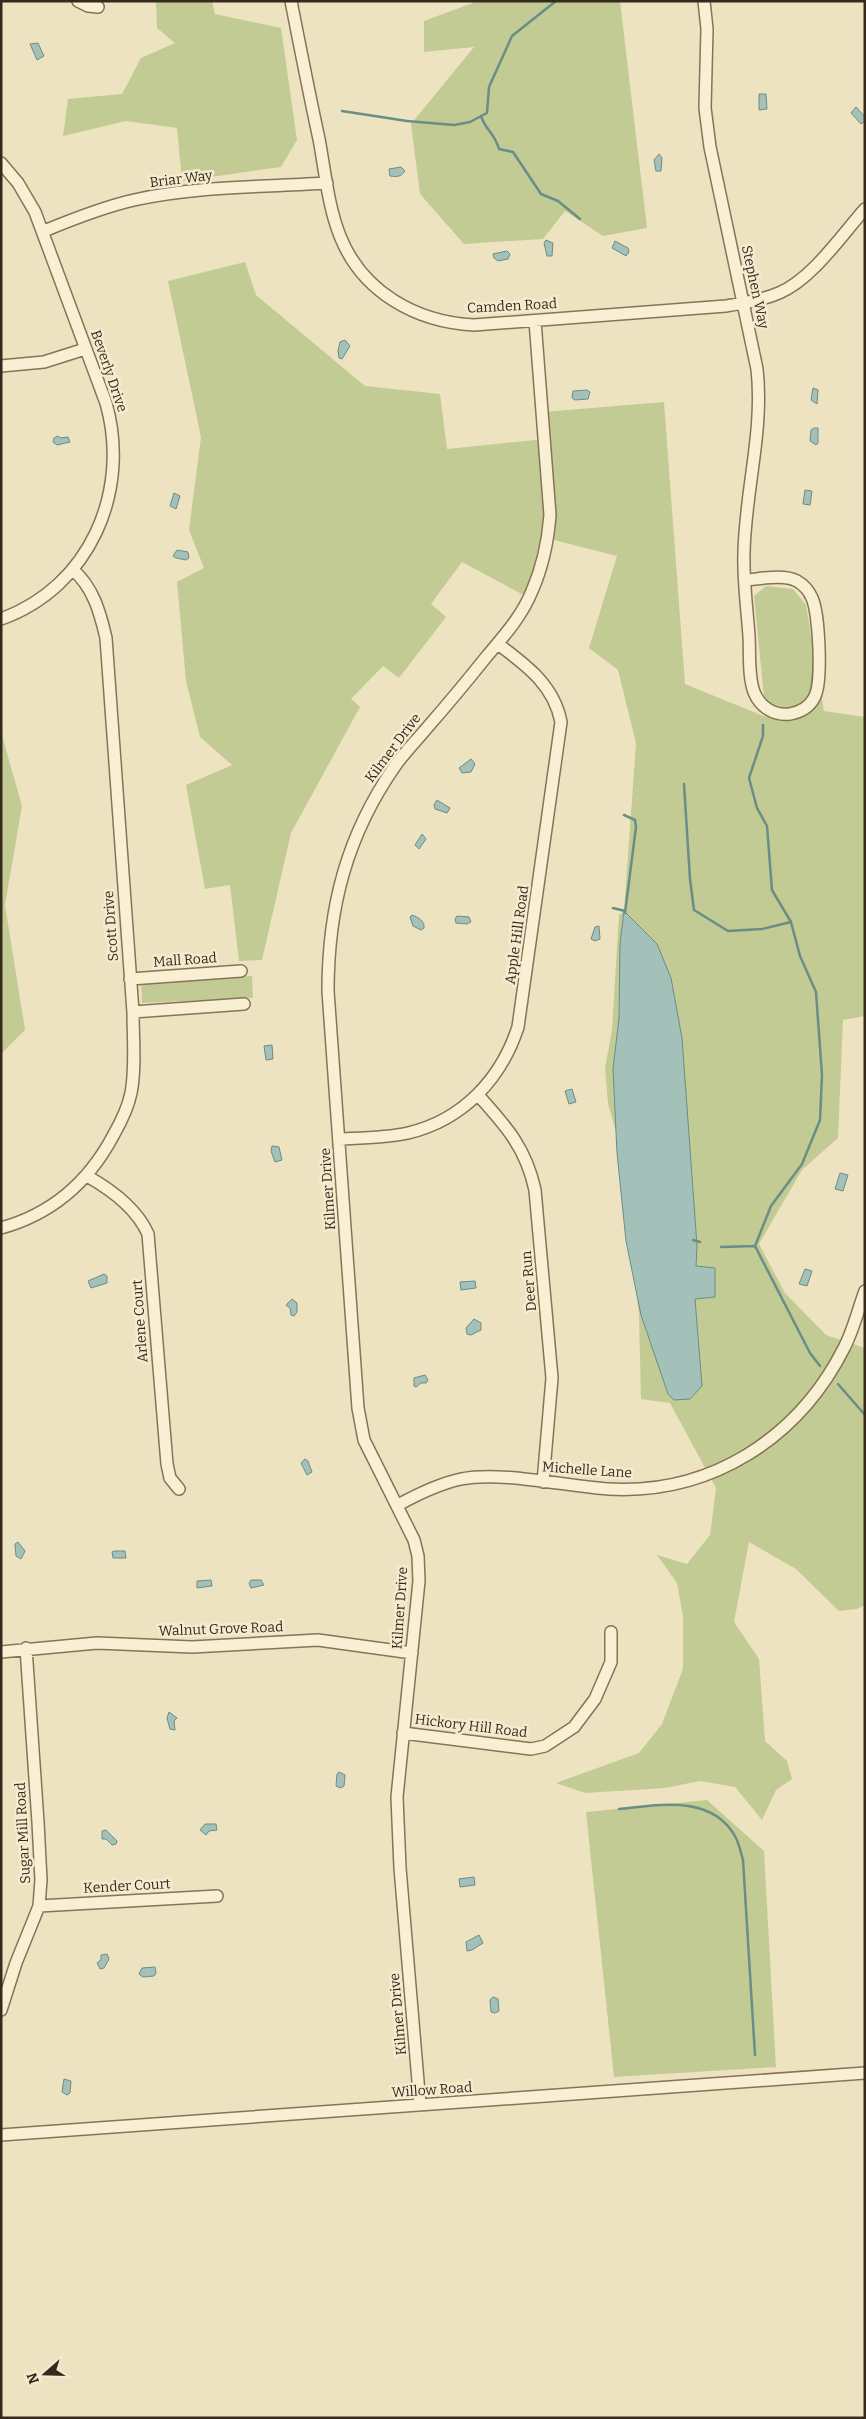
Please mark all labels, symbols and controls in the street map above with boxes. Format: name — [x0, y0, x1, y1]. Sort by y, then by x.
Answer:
street label: Briar Way — [149, 167, 214, 191]
street label: Stephen Way — [738, 244, 772, 331]
street label: Camden Road — [466, 295, 558, 317]
street label: Beverly Drive — [87, 328, 131, 414]
street label: Kilmer Drive — [361, 710, 425, 786]
street label: Apple Hill Road — [502, 884, 532, 986]
street label: Scott Drive — [100, 890, 122, 962]
street label: Mall Road — [153, 949, 217, 971]
street label: Kilmer Drive — [317, 1147, 339, 1231]
street label: Deer Run — [518, 1250, 540, 1312]
street label: Arlene Court — [129, 1279, 151, 1363]
street label: Michelle Lane — [541, 1458, 633, 1482]
street label: Kilmer Drive — [389, 1566, 411, 1650]
street label: Walnut Grove Road — [158, 1618, 284, 1640]
street label: Hickory Hill Road — [414, 1711, 528, 1741]
street label: Sugar Mill Road — [12, 1782, 34, 1884]
street label: Kender Court — [83, 1875, 171, 1897]
street label: Kilmer Drive — [386, 1972, 410, 2056]
street label: Willow Road — [391, 2079, 473, 2101]
north arrow — [20, 2349, 70, 2399]
text: N — [23, 2370, 43, 2386]

